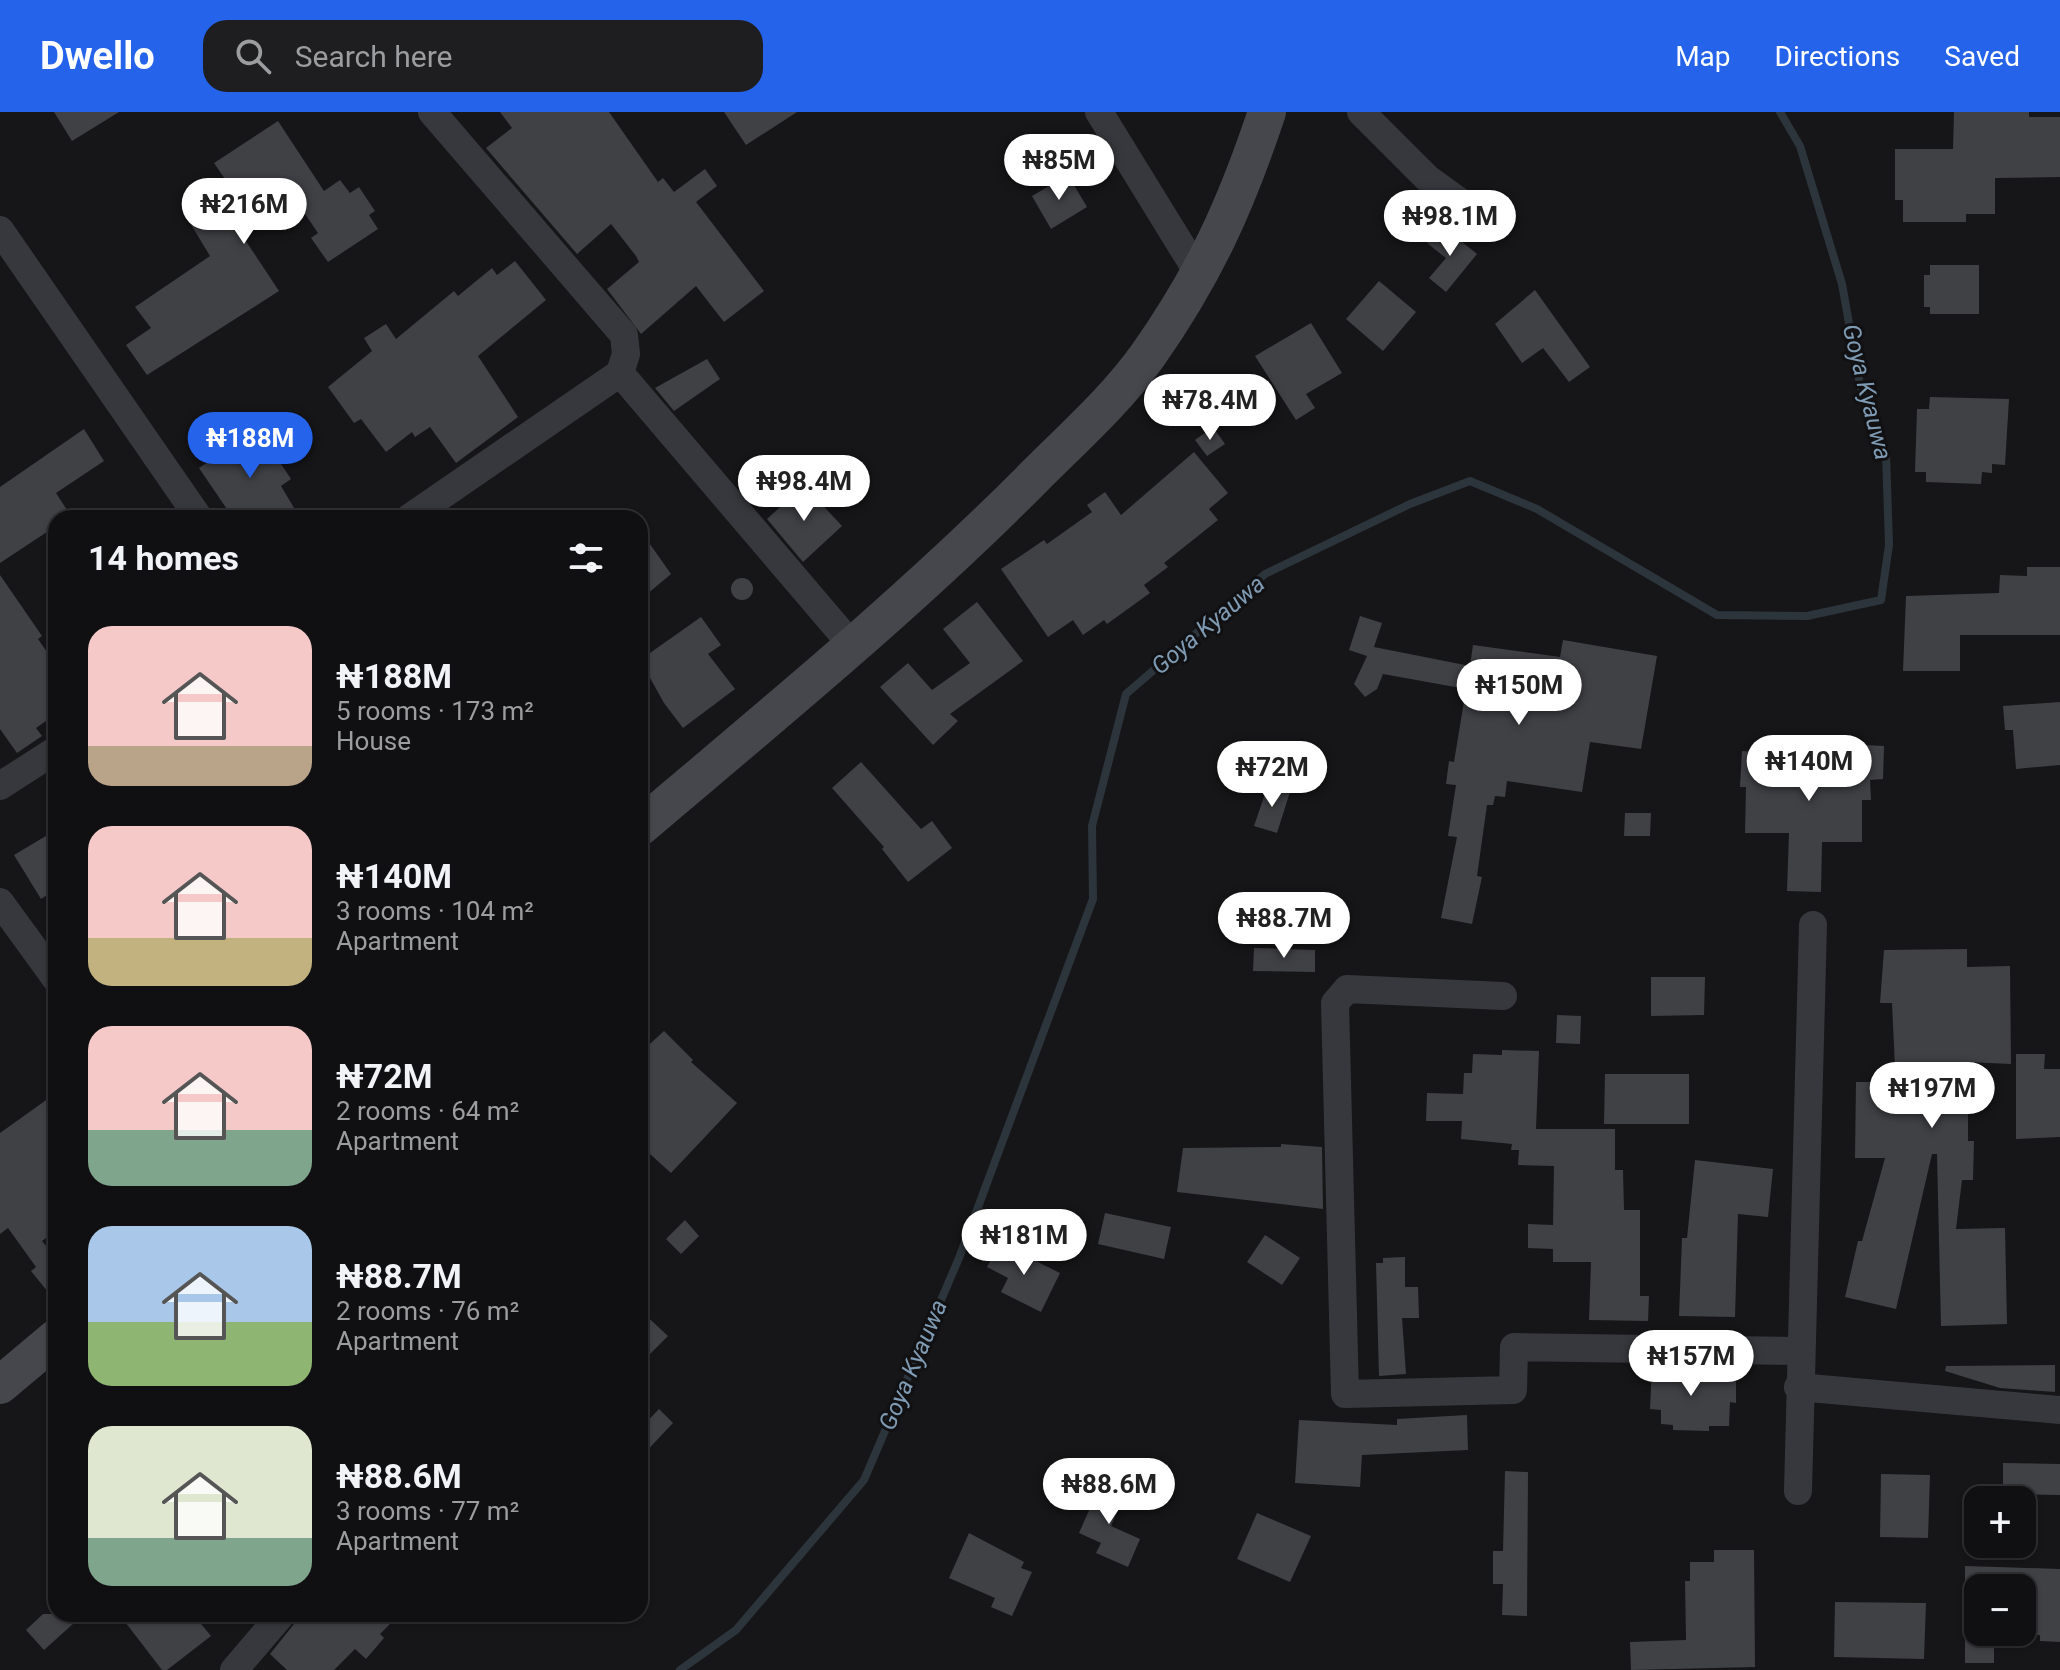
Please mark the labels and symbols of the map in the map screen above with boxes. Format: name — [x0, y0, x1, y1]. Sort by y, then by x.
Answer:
pin: ₦85M — [1012, 134, 1106, 202]
pin: ₦216M — [188, 178, 300, 246]
pin: ₦98.1M — [1385, 190, 1515, 258]
water label: Goya Kyauwa — [1837, 321, 1897, 463]
pin: ₦78.4M — [1145, 374, 1275, 442]
pin: ₦188M — [194, 412, 306, 480]
pin: ₦98.4M — [739, 455, 869, 523]
water label: Goya Kyauwa — [1146, 570, 1270, 680]
pin: ₦150M — [1463, 659, 1575, 727]
pin: ₦140M — [1753, 735, 1865, 803]
pin: ₦72M — [1225, 741, 1319, 809]
pin: ₦88.7M — [1219, 892, 1349, 960]
pin: ₦197M — [1876, 1062, 1988, 1130]
pin: ₦181M — [968, 1209, 1080, 1277]
water label: Goya Kyauwa — [873, 1296, 953, 1434]
pin: ₦157M — [1635, 1330, 1747, 1398]
pin: ₦88.6M — [1044, 1458, 1174, 1526]

